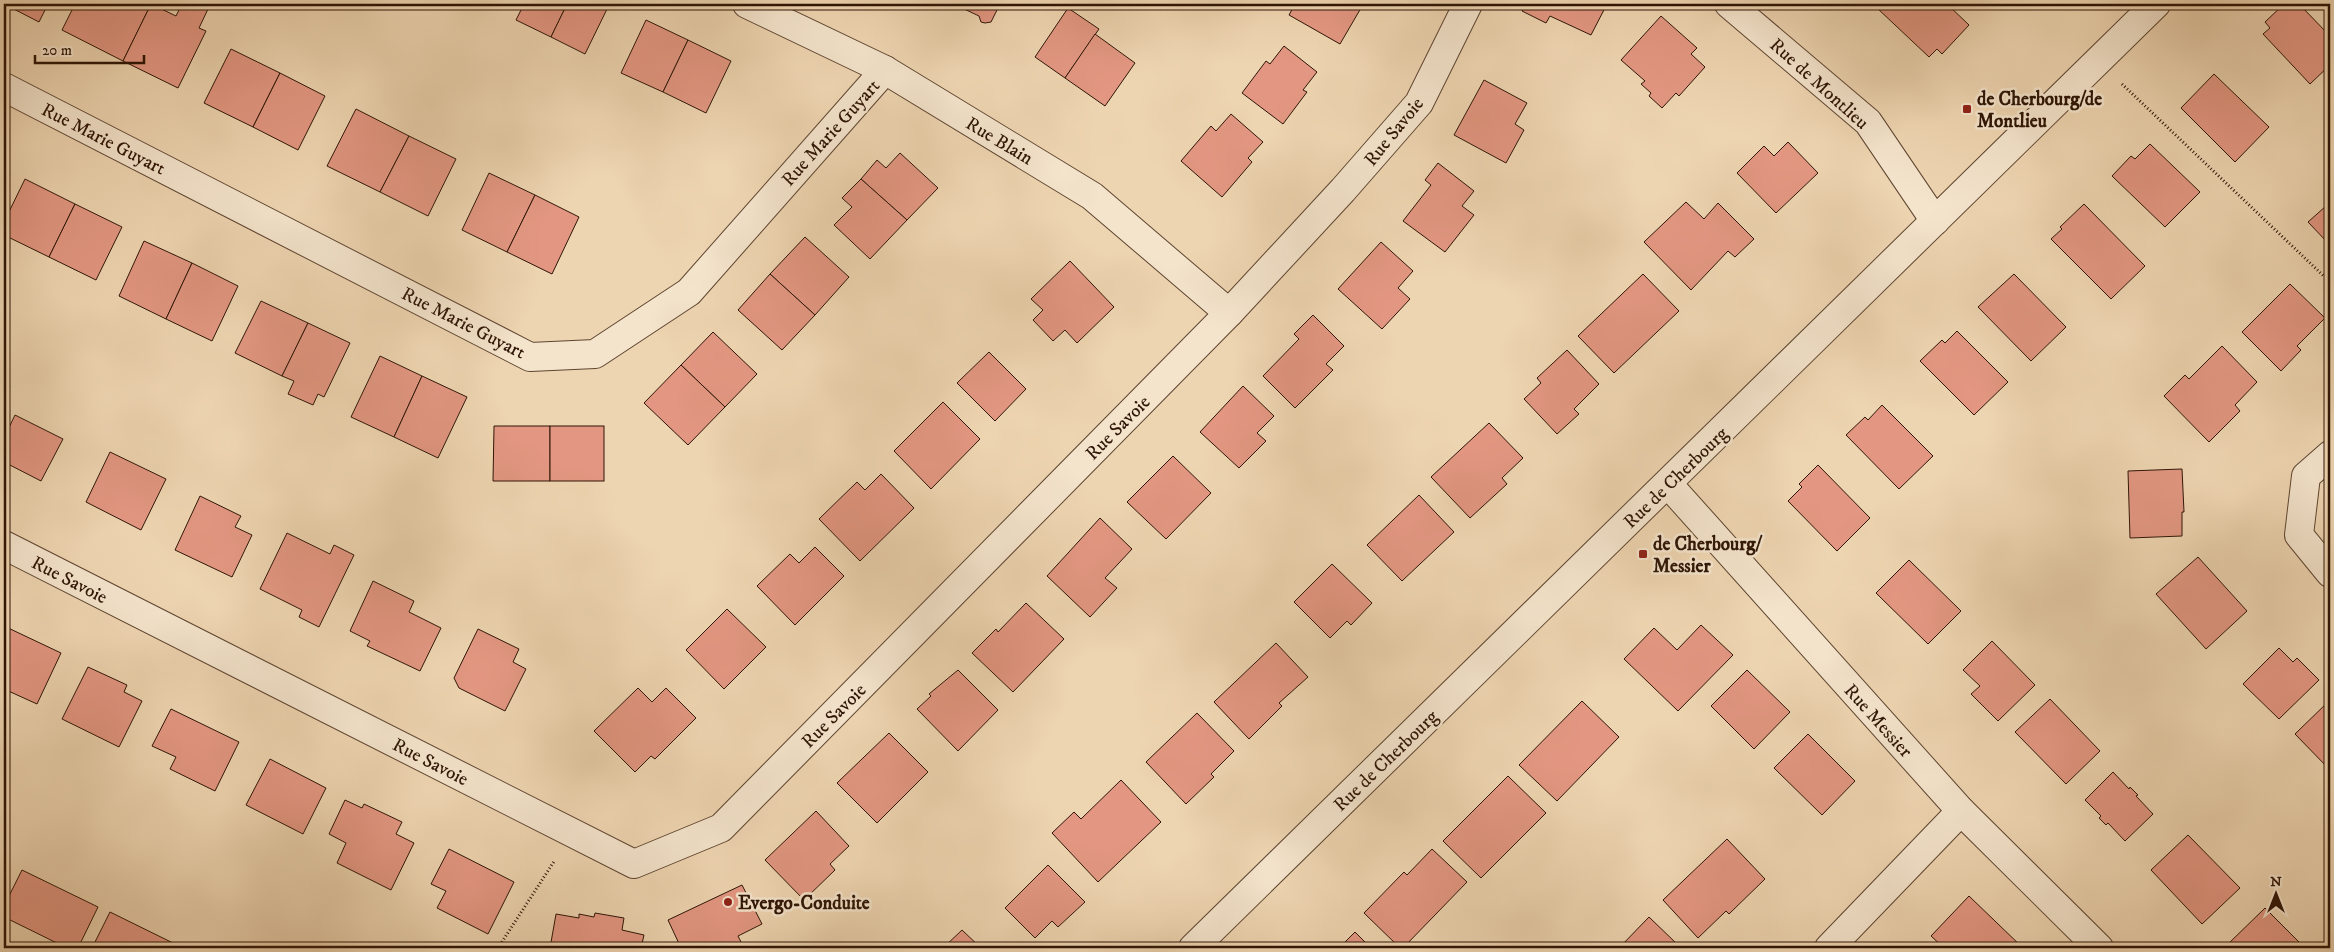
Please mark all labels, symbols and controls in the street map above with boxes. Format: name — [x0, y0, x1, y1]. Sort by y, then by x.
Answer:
scale bar — [35, 32, 144, 64]
street label: Rue de Montlieu — [1765, 34, 1873, 135]
text: 20 m — [42, 41, 72, 60]
street label: Rue Marie Guyart — [777, 75, 885, 191]
place label: de Cherbourg/de Montlieu — [1977, 88, 2102, 133]
street label: Rue Savoie — [1359, 93, 1429, 171]
street label: Rue Marie Guyart — [38, 98, 169, 180]
marker: de Cherbourg/de Montlieu — [1961, 103, 1973, 115]
street label: Rue Blain — [961, 112, 1037, 170]
street label: Rue Marie Guyart — [398, 282, 529, 364]
street label: Rue Savoie — [1081, 391, 1155, 465]
street label: Rue de Cherbourg — [1619, 422, 1734, 534]
place label: de Cherbourg/ Messier — [1653, 533, 1763, 578]
marker: de Cherbourg/ Messier — [1637, 548, 1649, 560]
street label: Rue Savoie — [28, 551, 111, 609]
street label: Rue Savoie — [797, 679, 871, 753]
street label: Rue Messier — [1839, 679, 1917, 763]
street label: Rue de Cherbourg — [1329, 705, 1444, 817]
street label: Rue Savoie — [389, 733, 472, 791]
north arrow — [2252, 870, 2302, 920]
text: N — [2270, 873, 2282, 891]
place label: Evergo-Conduite — [738, 892, 870, 915]
marker: Evergo-Conduite — [722, 896, 734, 908]

